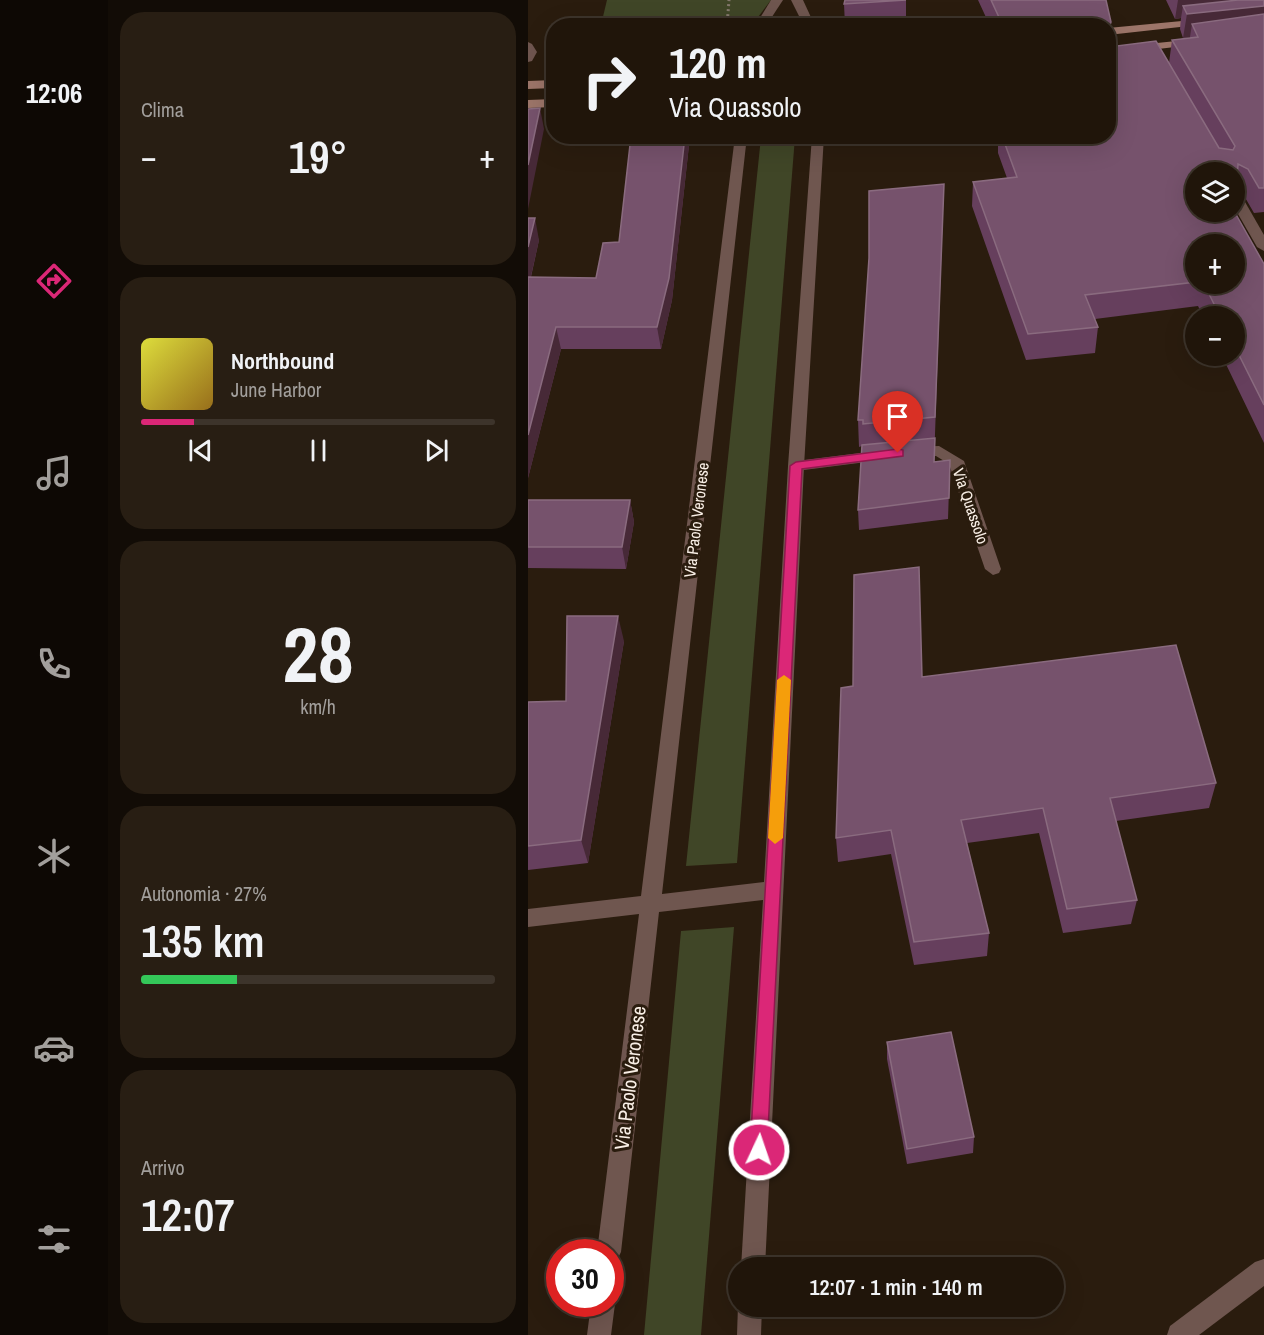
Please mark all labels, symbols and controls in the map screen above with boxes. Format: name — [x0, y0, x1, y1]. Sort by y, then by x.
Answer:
text: 120 m — [669, 35, 767, 91]
icon: right — [570, 42, 648, 120]
text: 12:06 — [26, 75, 82, 111]
text: Via Quassolo — [669, 89, 802, 125]
text: Clima — [141, 96, 184, 123]
text: 19° — [288, 126, 348, 187]
text: − — [141, 134, 157, 178]
text: + — [479, 134, 495, 178]
map controls — [1185, 162, 1245, 366]
button: layers — [1185, 162, 1245, 222]
button: + — [1185, 234, 1245, 294]
icon: directions — [33, 260, 75, 302]
button: − — [1185, 306, 1245, 366]
text: Northbound — [231, 346, 334, 376]
text: June Harbor — [231, 376, 321, 403]
pin — [872, 391, 923, 453]
icon: arrive — [881, 400, 914, 433]
icon: previous — [184, 434, 217, 467]
icon: pause — [302, 434, 335, 467]
icon: next — [420, 434, 453, 467]
icon: music — [33, 452, 75, 494]
street label: Via Paolo Veronese — [678, 461, 714, 579]
street label: Via Quassolo — [948, 465, 994, 547]
text: 28 — [282, 601, 354, 706]
icon: phone — [33, 643, 75, 685]
text: km/h — [300, 693, 336, 720]
icon: climate — [33, 835, 75, 877]
text: Autonomia · 27% — [141, 880, 267, 907]
text: 135 km — [141, 910, 265, 971]
street label: Via Paolo Veronese — [607, 1004, 652, 1151]
icon: car — [33, 1027, 75, 1069]
position arrow — [727, 1118, 791, 1182]
text: Arrivo — [141, 1154, 185, 1181]
text: 12:07 — [141, 1184, 235, 1245]
icon: filters — [33, 1218, 75, 1260]
speed limit sign: 30 — [546, 1239, 624, 1317]
text: 12:07 · 1 min · 140 m — [809, 1272, 983, 1302]

